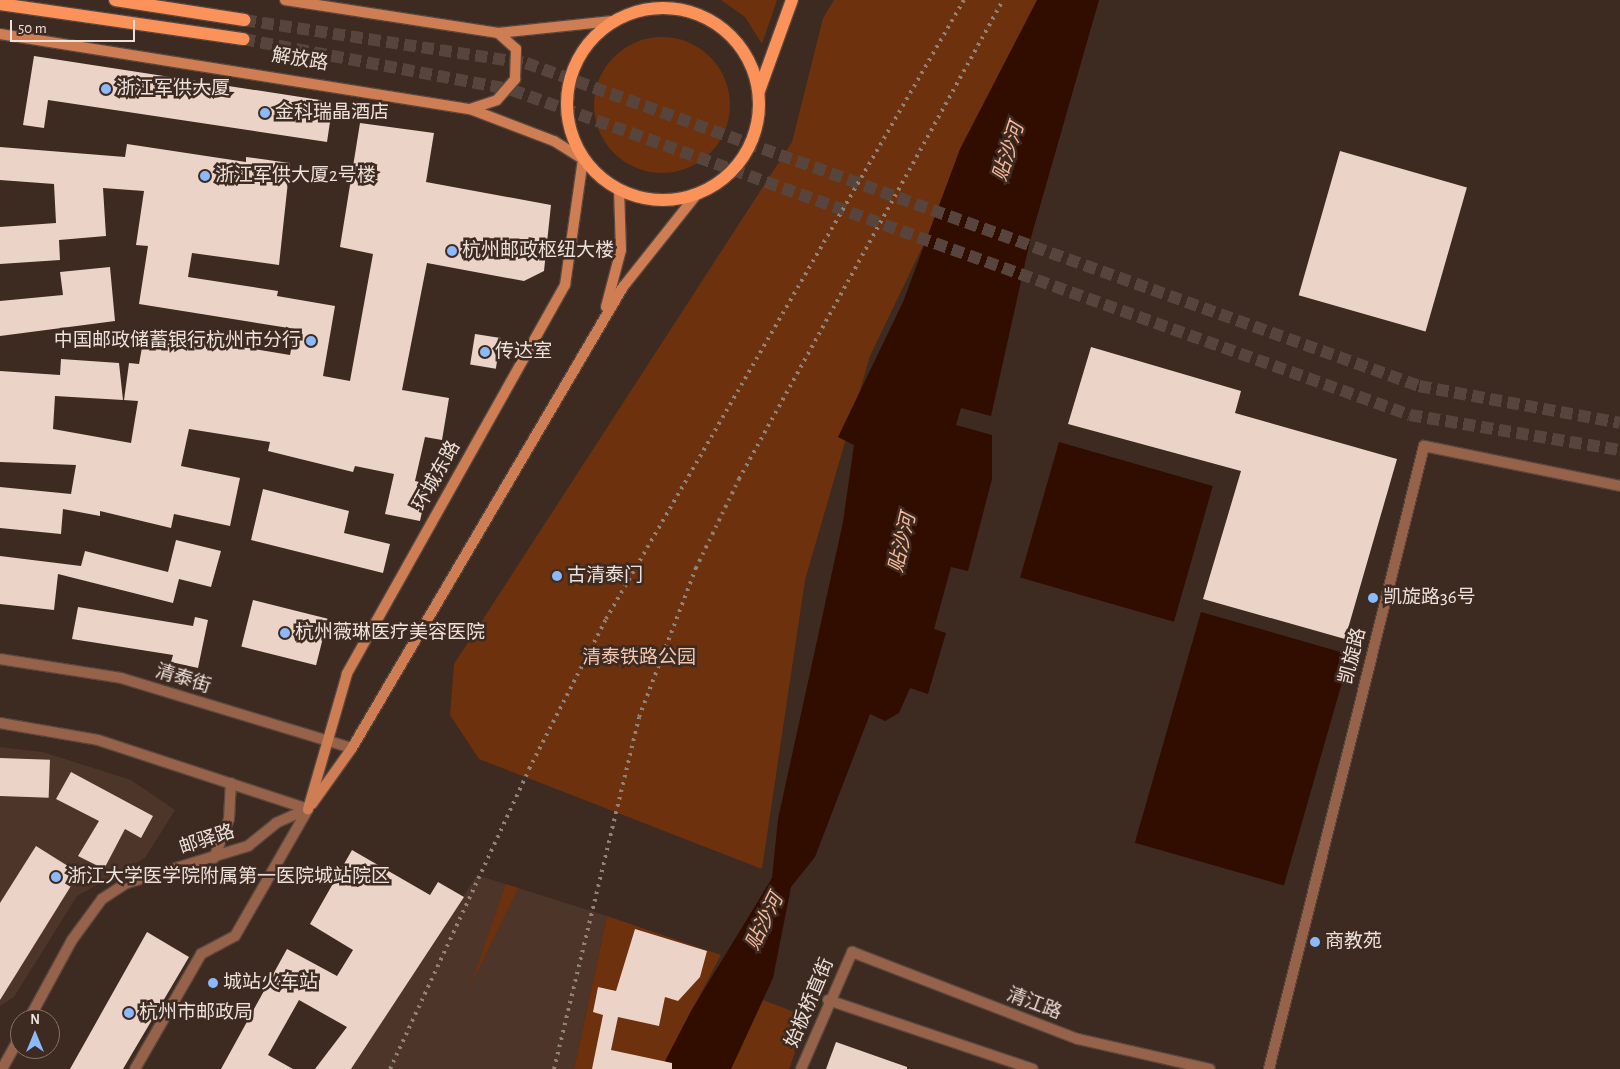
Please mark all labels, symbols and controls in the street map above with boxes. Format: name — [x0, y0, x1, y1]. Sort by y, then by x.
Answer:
scale bar — [12, 10, 138, 42]
text: 50 m — [18, 21, 47, 36]
street label: 解放路 — [270, 44, 330, 76]
place label: 浙江军供大厦 — [116, 78, 230, 100]
marker: 浙江军供大厦 — [100, 83, 112, 95]
place label: 金科瑞晶酒店 — [275, 102, 389, 124]
marker: 金科瑞晶酒店 — [259, 107, 271, 119]
water label: 贴沙河 — [988, 120, 1030, 184]
place label: 浙江军供大厦2号楼 — [215, 165, 376, 187]
marker: 浙江军供大厦2号楼 — [199, 170, 211, 182]
place label: 杭州邮政枢纽大楼 — [462, 240, 614, 262]
marker: 杭州邮政枢纽大楼 — [446, 245, 458, 257]
place label: 中国邮政储蓄银行杭州市分行 — [54, 330, 301, 352]
marker: 中国邮政储蓄银行杭州市分行 — [305, 335, 317, 347]
place label: 传达室 — [495, 341, 552, 363]
marker: 传达室 — [479, 346, 491, 358]
street label: 环城东路 — [409, 437, 465, 515]
water label: 贴沙河 — [885, 511, 921, 575]
place label: 古清泰门 — [567, 565, 643, 587]
marker: 古清泰门 — [551, 570, 563, 582]
place label: 凯旋路36号 — [1383, 587, 1476, 609]
marker: 凯旋路36号 — [1367, 592, 1379, 604]
place label: 杭州薇琳医疗美容医院 — [295, 622, 485, 644]
street label: 凯旋路 — [1335, 626, 1371, 686]
marker: 杭州薇琳医疗美容医院 — [279, 627, 291, 639]
park label: 清泰铁路公园 — [582, 647, 696, 669]
street label: 清泰街 — [152, 660, 214, 698]
street label: 邮驿路 — [176, 820, 238, 860]
place label: 浙江大学医学院附属第一医院城站院区 — [67, 866, 390, 888]
marker: 浙江大学医学院附属第一医院城站院区 — [49, 870, 63, 884]
water label: 贴沙河 — [741, 890, 789, 954]
place label: 商教苑 — [1325, 931, 1382, 953]
marker: 商教苑 — [1309, 936, 1321, 948]
street label: 始板桥直街 — [781, 955, 839, 1051]
place label: 城站火车站 — [223, 972, 318, 994]
marker: 城站火车站 — [207, 977, 219, 989]
street label: 清江路 — [1003, 983, 1065, 1025]
place label: 杭州市邮政局 — [139, 1002, 253, 1024]
marker: 杭州市邮政局 — [123, 1007, 135, 1019]
north arrow — [10, 1009, 60, 1059]
text: N — [30, 1013, 40, 1027]

